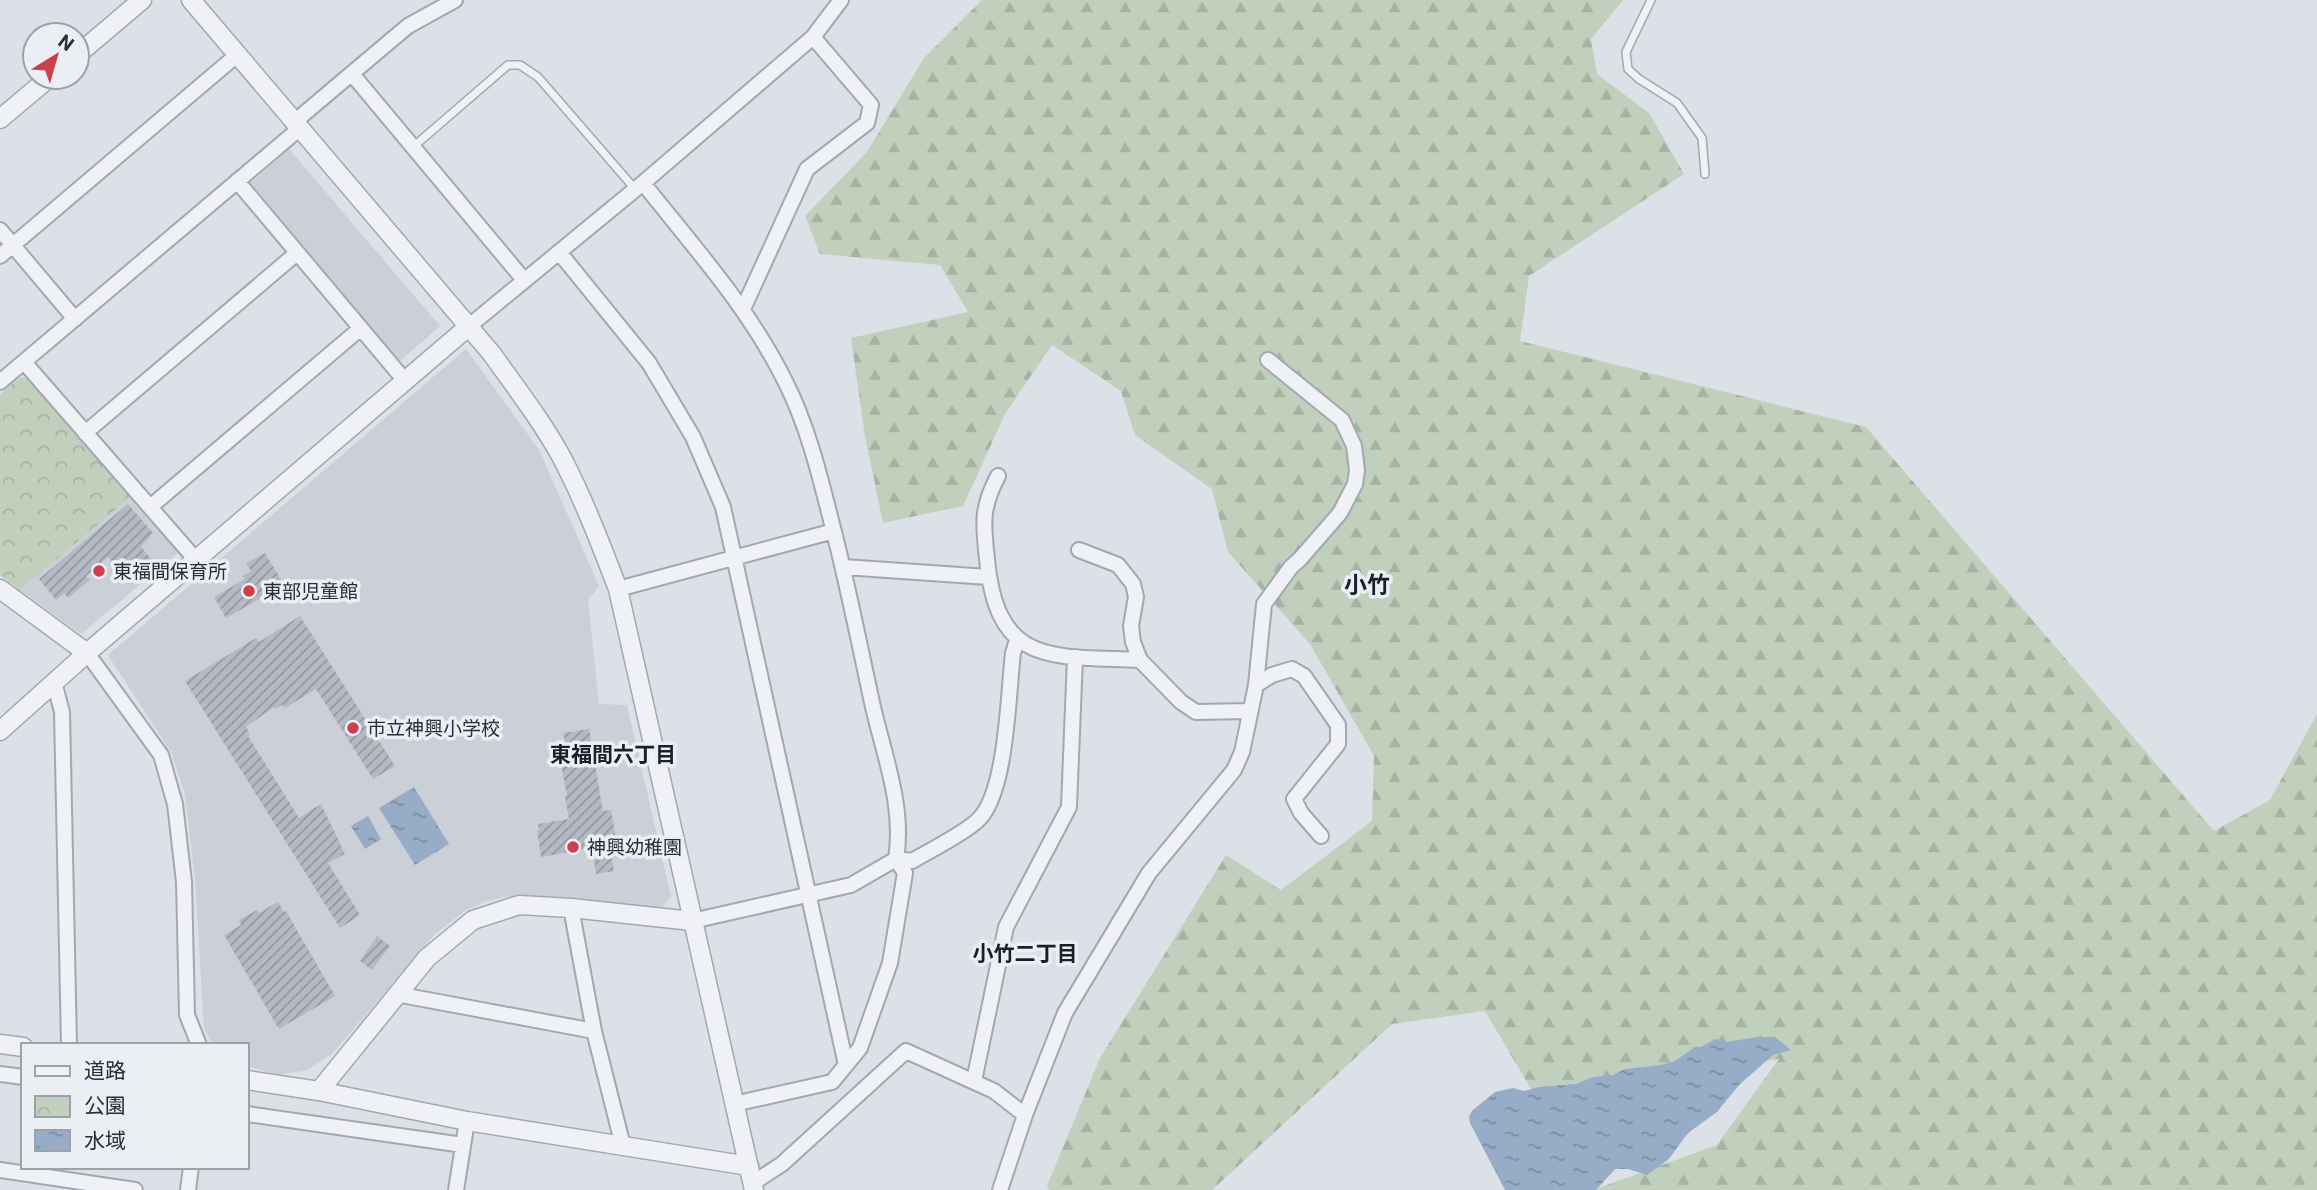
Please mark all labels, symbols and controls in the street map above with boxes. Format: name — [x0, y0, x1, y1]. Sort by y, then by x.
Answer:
north arrow — [21, 21, 91, 91]
text: N — [54, 30, 78, 56]
place label: 東福間保育所 — [113, 560, 227, 583]
marker: 東福間保育所 — [91, 563, 107, 579]
district label: 小竹 — [1344, 572, 1390, 599]
place label: 東部児童館 — [263, 580, 358, 603]
marker: 東部児童館 — [241, 583, 257, 599]
place label: 市立神興小学校 — [367, 717, 500, 740]
marker: 市立神興小学校 — [345, 720, 361, 736]
district label: 東福間六丁目 — [550, 743, 676, 767]
place label: 神興幼稚園 — [587, 836, 682, 859]
marker: 神興幼稚園 — [565, 839, 581, 855]
district label: 小竹二丁目 — [973, 942, 1078, 966]
legend — [21, 1043, 248, 1169]
text: 道路 — [84, 1059, 126, 1083]
text: 公園 — [84, 1094, 126, 1118]
text: 水域 — [84, 1129, 126, 1153]

